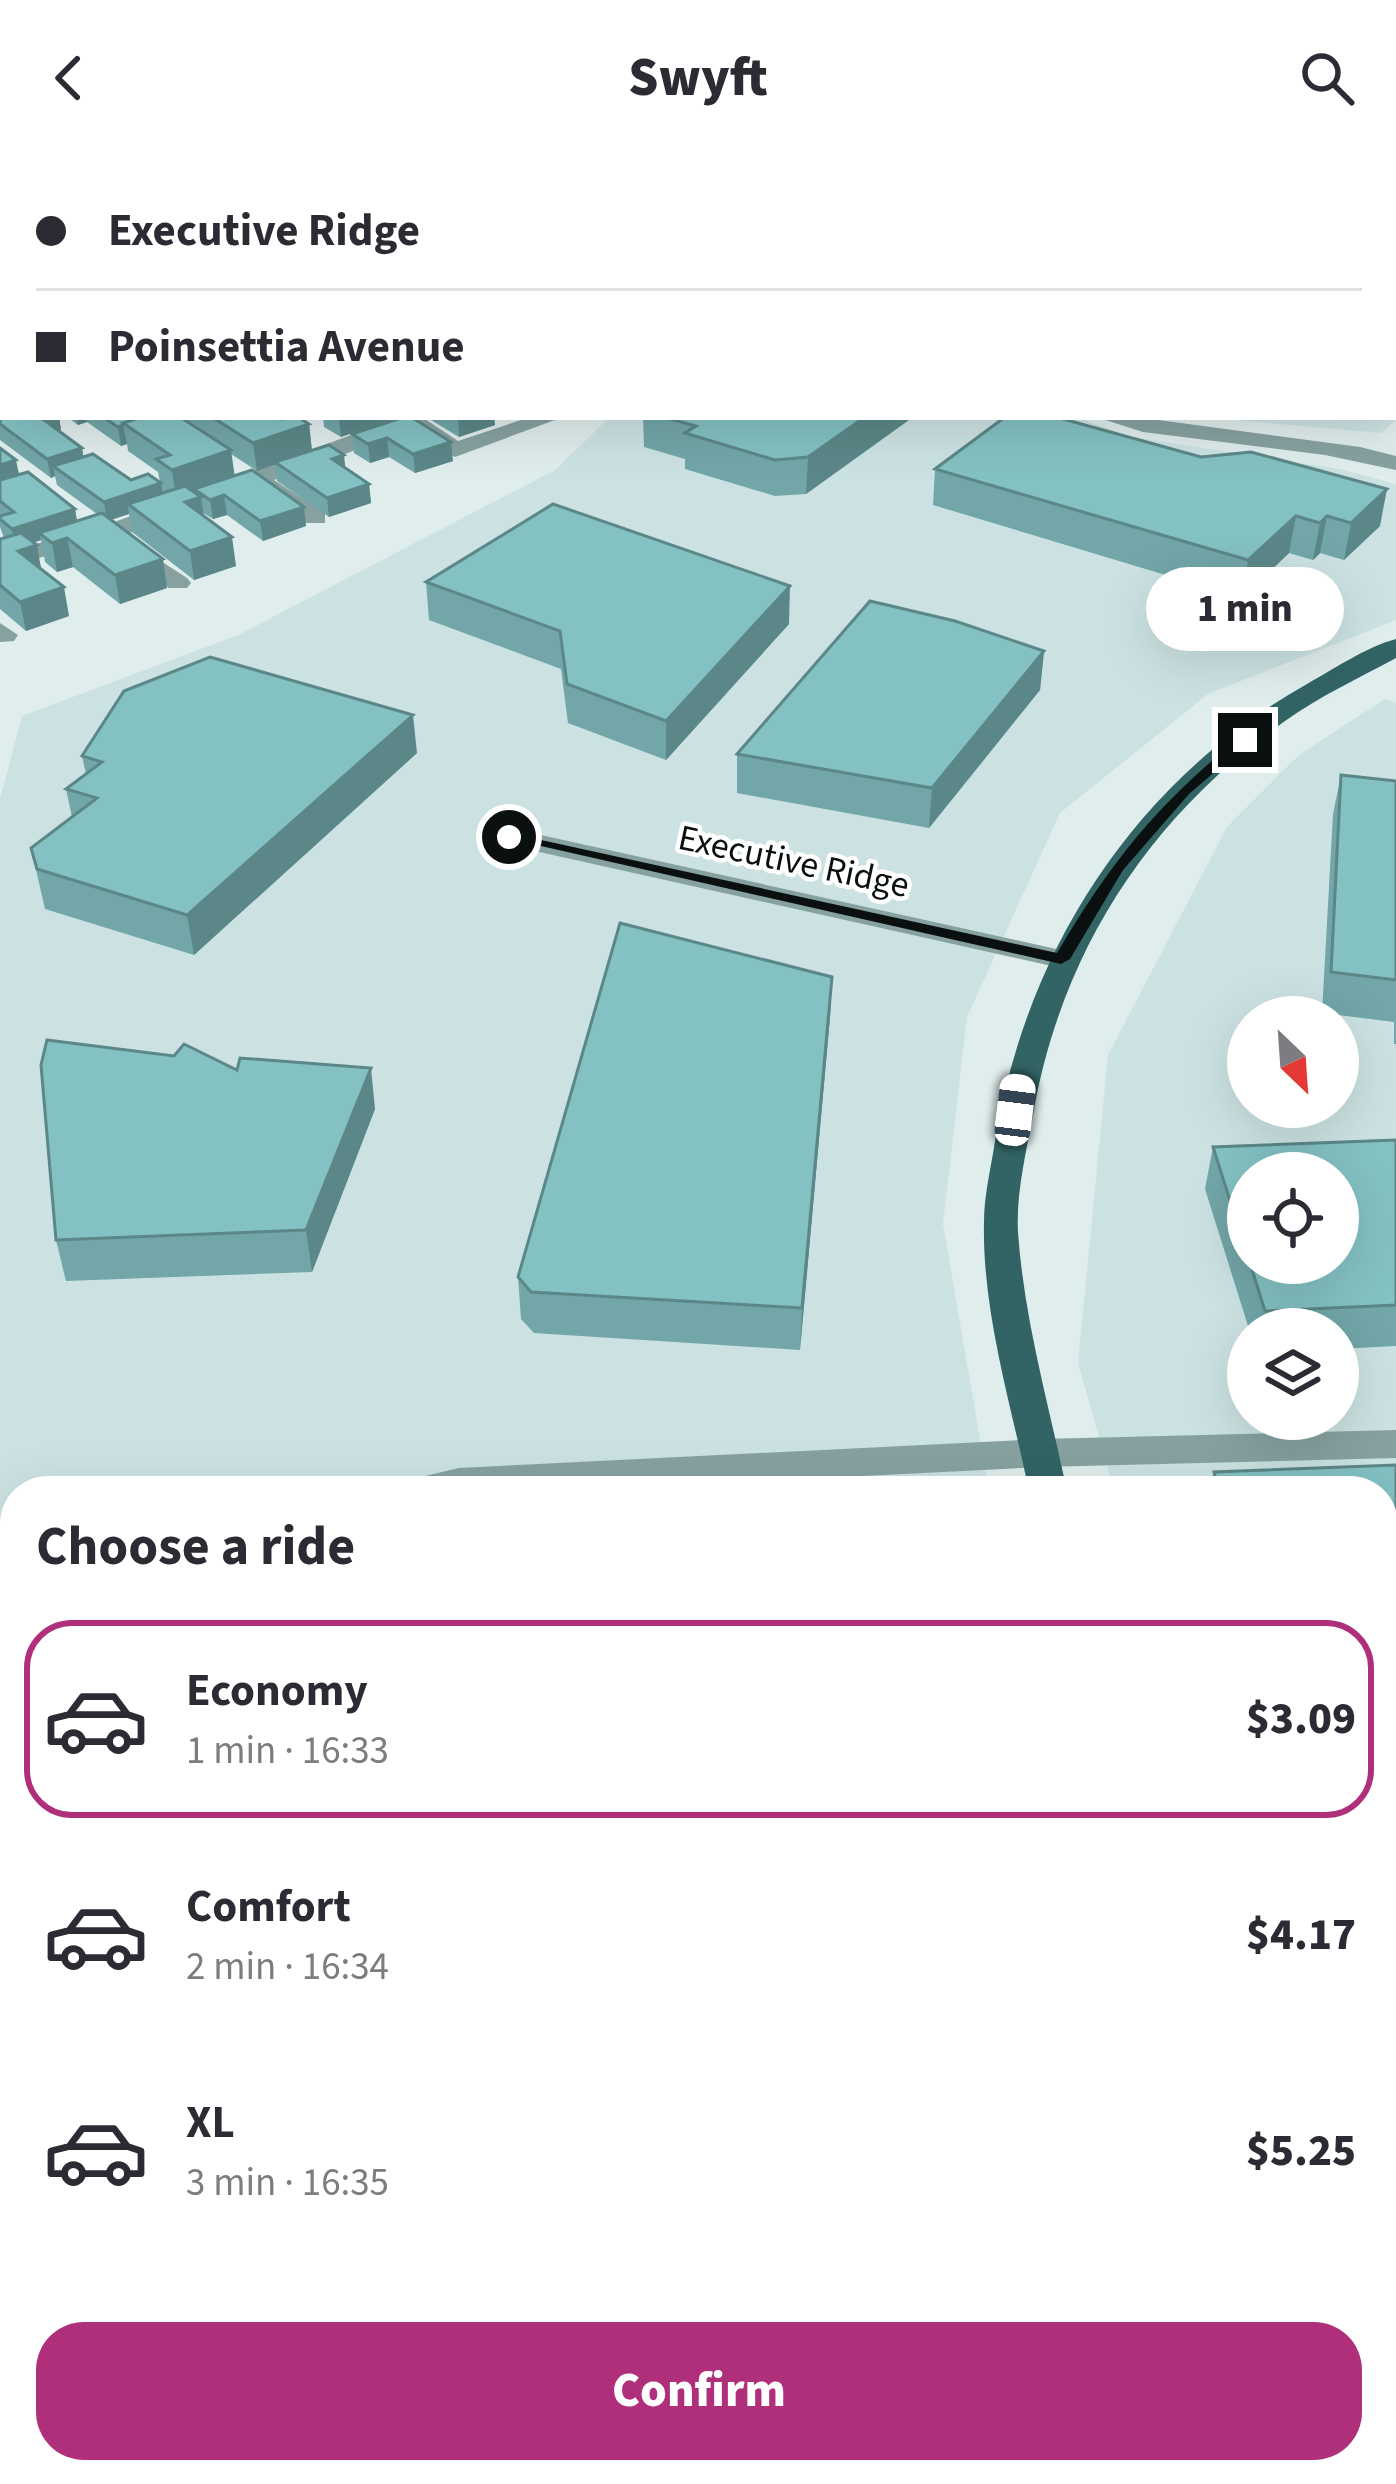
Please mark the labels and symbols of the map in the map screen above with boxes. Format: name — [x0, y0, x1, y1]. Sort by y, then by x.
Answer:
callout: 1 min — [1146, 566, 1344, 650]
route end — [1218, 713, 1272, 767]
route start — [482, 810, 536, 864]
street label: Executive Ridge — [674, 812, 914, 911]
north arrow — [1227, 996, 1359, 1128]
car — [993, 1072, 1037, 1148]

